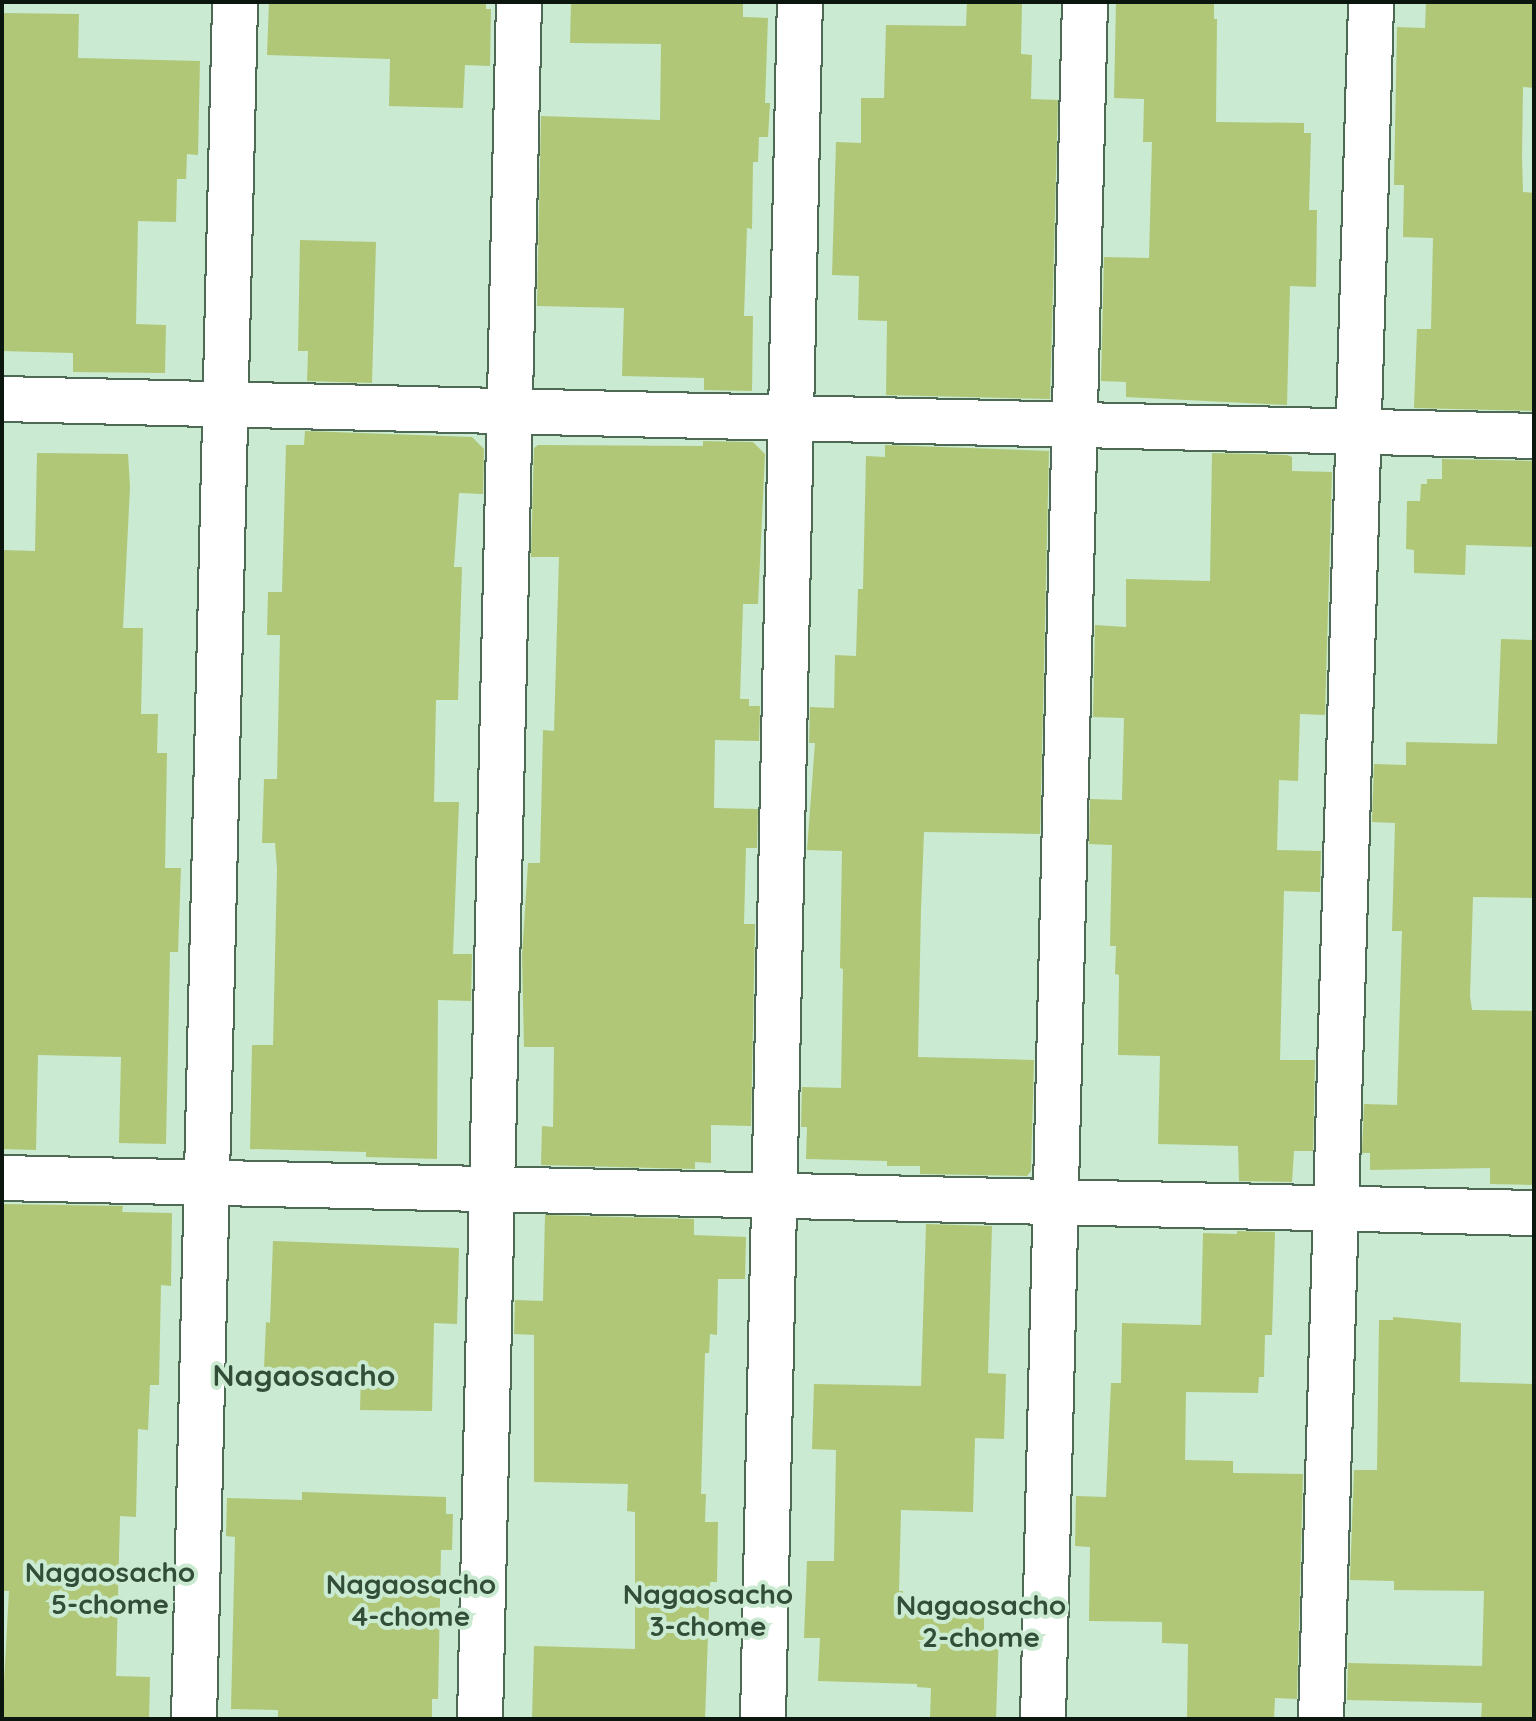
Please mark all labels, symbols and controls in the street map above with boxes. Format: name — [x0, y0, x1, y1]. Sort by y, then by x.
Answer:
district label: Nagaosacho — [213, 1357, 395, 1393]
district label: Nagaosacho 5-chome — [25, 1555, 195, 1621]
district label: Nagaosacho 4-chome — [326, 1567, 496, 1633]
district label: Nagaosacho 3-chome — [623, 1577, 793, 1643]
district label: Nagaosacho 2-chome — [896, 1588, 1066, 1654]

